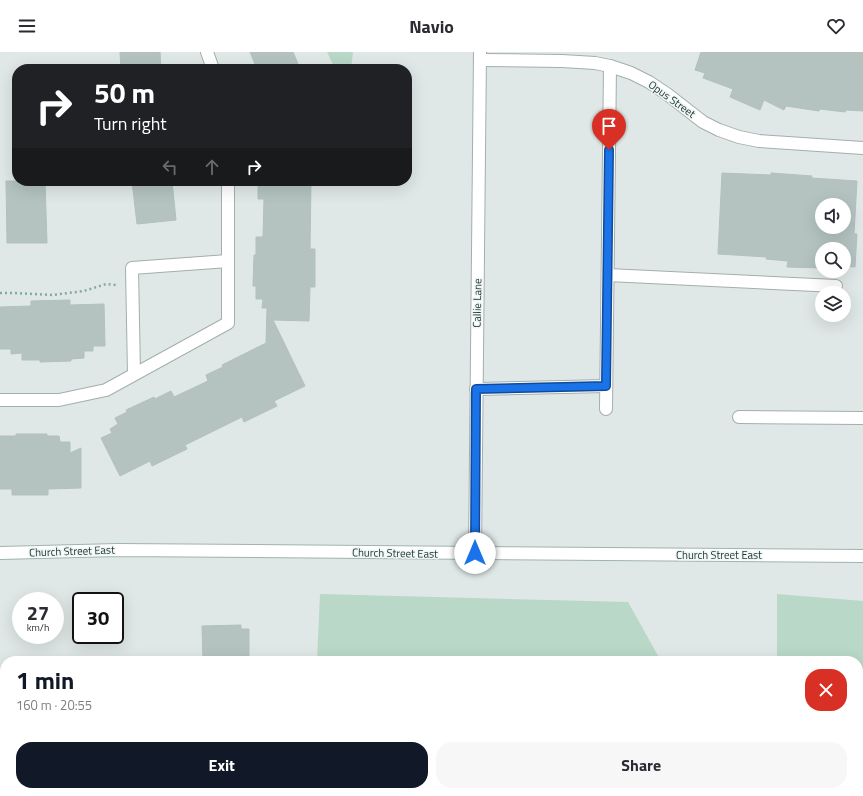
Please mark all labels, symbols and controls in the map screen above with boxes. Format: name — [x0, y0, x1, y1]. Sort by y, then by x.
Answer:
text: Navio — [409, 13, 454, 40]
icon: menu — [16, 15, 38, 37]
icon: heart — [825, 15, 847, 37]
text: 50 m — [94, 71, 155, 114]
street label: Opus Street — [645, 76, 699, 122]
icon: right — [28, 80, 80, 132]
pin — [592, 109, 626, 150]
text: Turn right — [94, 110, 167, 137]
icon: arrive — [598, 115, 620, 137]
icon: left — [159, 156, 181, 178]
icon: ahead — [201, 156, 223, 178]
icon: right — [243, 156, 265, 178]
map controls — [815, 198, 851, 322]
button: sound — [815, 198, 851, 234]
button: search — [815, 242, 851, 278]
street label: Callie Lane — [469, 278, 485, 328]
button: layers — [815, 286, 851, 322]
position arrow — [454, 532, 496, 574]
street label: Church Street East — [29, 542, 115, 560]
street label: Church Street East — [352, 544, 438, 562]
street label: Church Street East — [676, 547, 762, 563]
speed limit sign: 30 — [72, 592, 124, 644]
text: 27 — [27, 597, 49, 628]
text: km/h — [27, 620, 49, 635]
text: 1 min — [16, 662, 74, 698]
button: close — [805, 669, 847, 711]
text: 160 m · 20:55 — [16, 695, 92, 715]
button: Exit — [16, 742, 428, 788]
button: Share — [436, 742, 847, 788]

